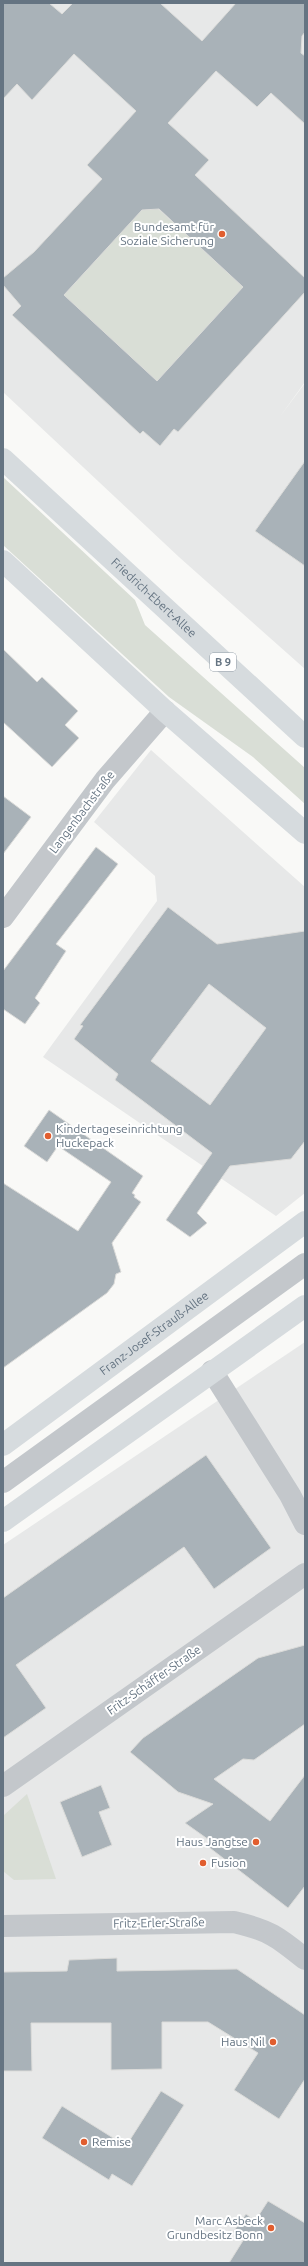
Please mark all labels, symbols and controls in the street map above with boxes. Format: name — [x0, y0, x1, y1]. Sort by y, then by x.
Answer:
place label: Bundesamt für Soziale Sicherung — [120, 220, 214, 247]
marker: Bundesamt für Soziale Sicherung — [217, 229, 227, 239]
street label: Friedrich-Ebert-Allee — [109, 555, 199, 640]
road number: B 9 — [210, 653, 236, 671]
street label: Langenbachstraße — [46, 768, 117, 855]
place label: Kindertageseinrichtung Huckepack — [56, 1122, 183, 1149]
marker: Kindertageseinrichtung Huckepack — [43, 1131, 53, 1141]
street label: Franz-Josef-Strauß-Allee — [97, 1289, 211, 1377]
street label: Fritz-Schäffer-Straße — [104, 1642, 203, 1717]
place label: Haus Jangtse — [176, 1835, 248, 1848]
marker: Haus Jangtse — [251, 1837, 261, 1847]
place label: Fusion — [211, 1856, 246, 1869]
marker: Fusion — [198, 1858, 208, 1868]
street label: Fritz-Erler-Straße — [113, 1915, 205, 1930]
place label: Haus Nil — [221, 2035, 265, 2048]
marker: Haus Nil — [268, 2037, 278, 2047]
place label: Remise — [92, 2135, 131, 2148]
marker: Remise — [79, 2137, 89, 2147]
place label: Marc Asbeck Grundbesitz Bonn — [167, 2214, 263, 2241]
marker: Marc Asbeck Grundbesitz Bonn — [266, 2223, 276, 2233]

